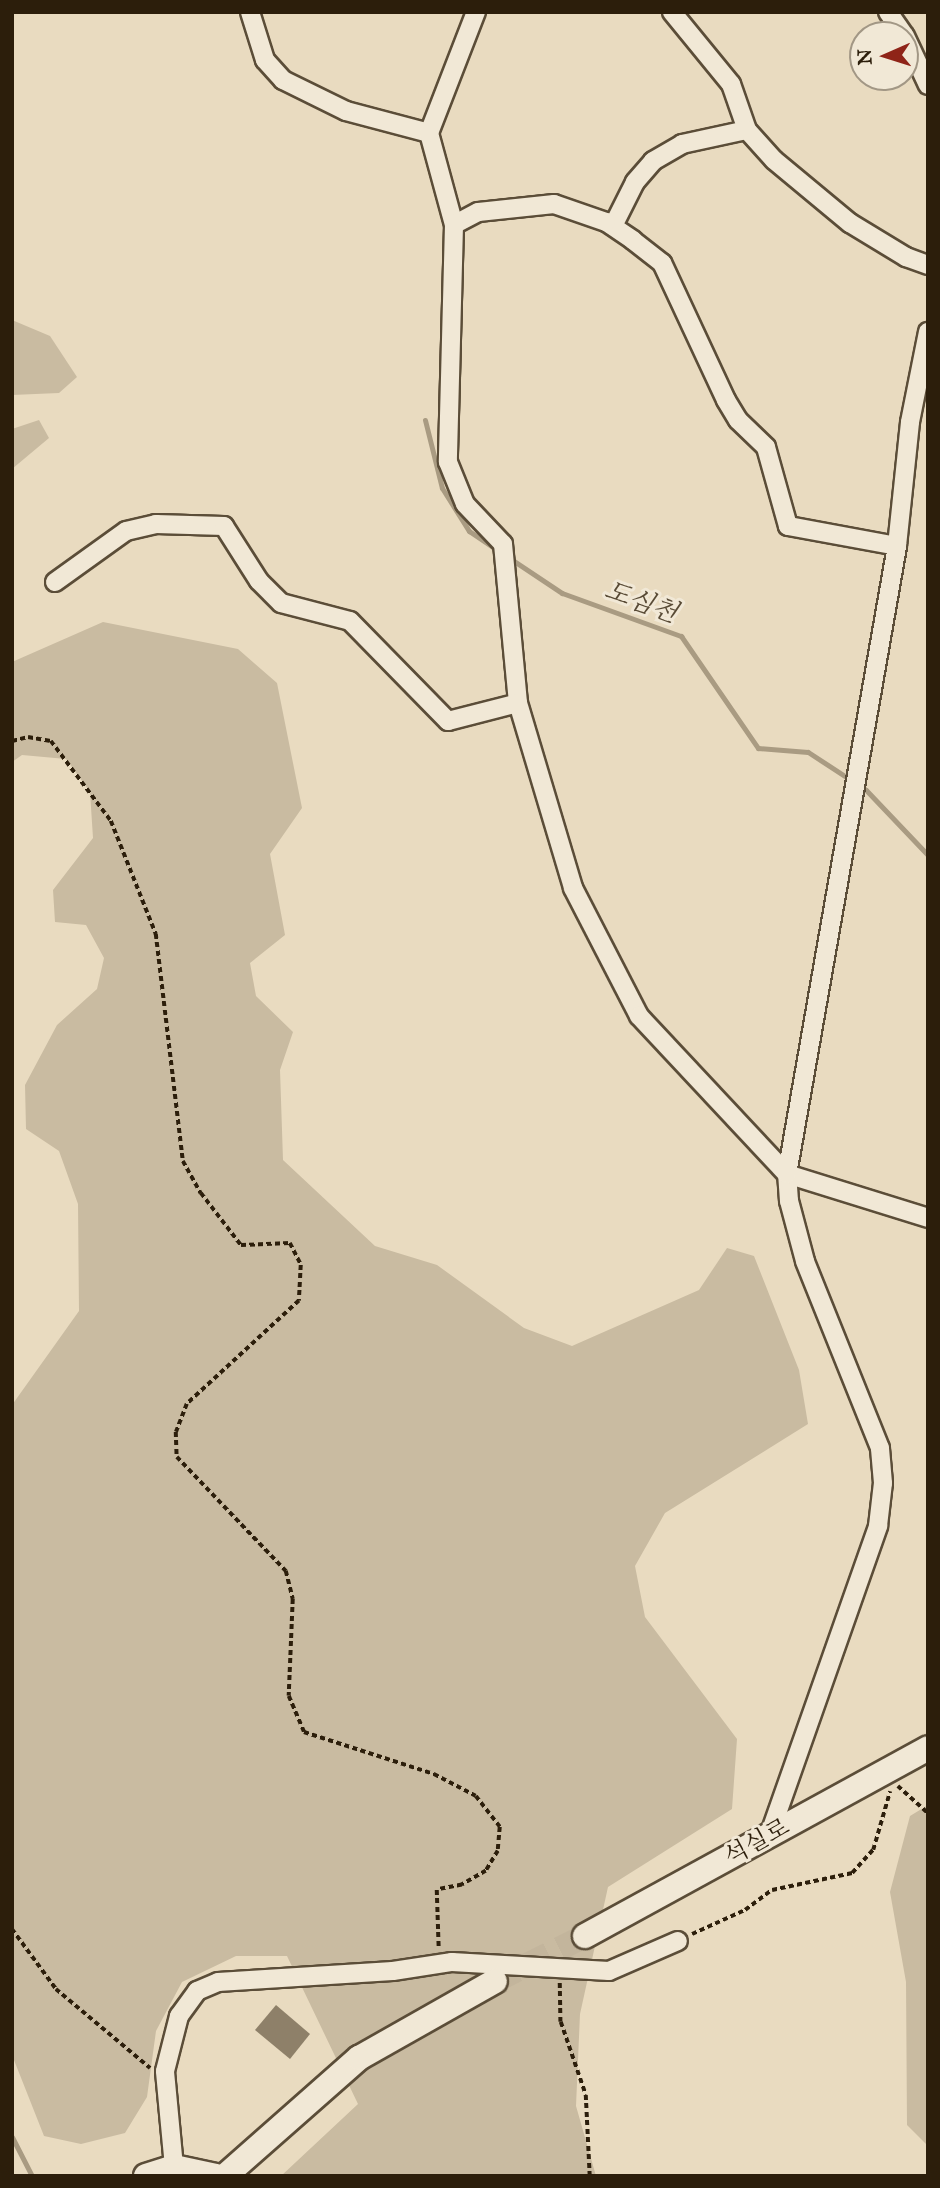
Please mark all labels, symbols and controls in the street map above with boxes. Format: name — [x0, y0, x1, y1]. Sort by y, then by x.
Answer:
north arrow — [849, 21, 919, 91]
text: N — [853, 48, 876, 66]
water label: 도심천 — [600, 574, 682, 630]
street label: 석실로 — [720, 1813, 794, 1871]

